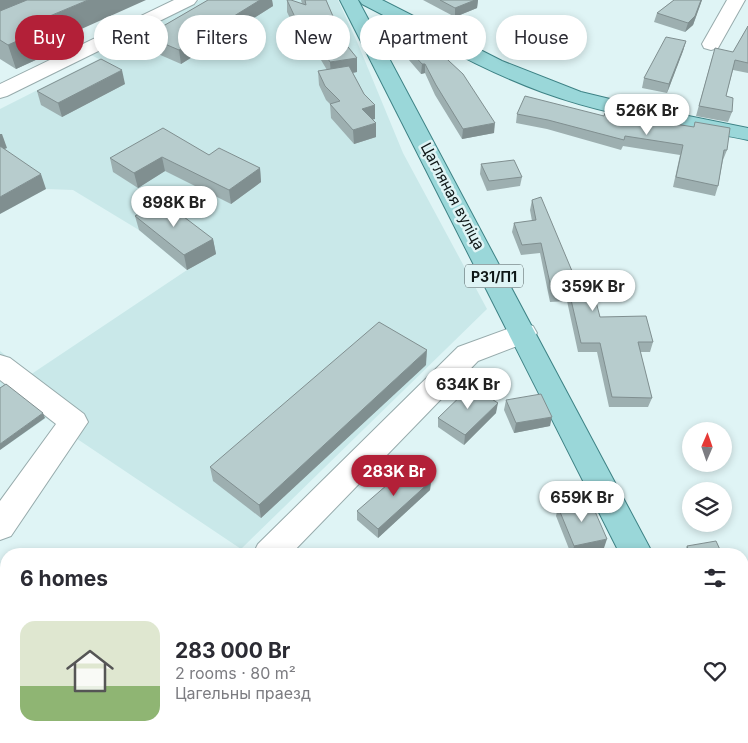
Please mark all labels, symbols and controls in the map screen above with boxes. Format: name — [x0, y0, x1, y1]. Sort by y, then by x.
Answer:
chip: Buy — [15, 15, 84, 60]
chip: Rent — [94, 15, 168, 60]
chip: Filters — [178, 15, 266, 60]
chip: New — [276, 15, 350, 60]
chip: Apartment — [360, 15, 486, 60]
chip: House — [496, 15, 587, 60]
pin: 526K Br — [601, 94, 693, 136]
text: 526K Br — [615, 100, 679, 120]
street label: Цагляная вуліца — [417, 139, 489, 253]
pin: 898K Br — [128, 186, 220, 228]
text: 898K Br — [142, 192, 206, 212]
road number: Р31/П1 — [465, 264, 523, 288]
pin: 359K Br — [547, 270, 639, 312]
text: 359K Br — [561, 276, 625, 296]
pin: 634K Br — [422, 368, 514, 410]
text: 634K Br — [436, 374, 500, 394]
north arrow — [682, 422, 732, 472]
map controls — [682, 422, 732, 532]
pin: 283K Br — [348, 454, 440, 497]
text: 283K Br — [362, 461, 426, 481]
pin: 659K Br — [536, 480, 628, 523]
button: layers — [682, 482, 732, 532]
text: 659K Br — [550, 487, 614, 507]
icon: filters — [701, 564, 729, 592]
text: 6 homes — [20, 566, 108, 591]
text: 283 000 Br — [175, 638, 290, 663]
icon: home — [60, 641, 120, 701]
icon: heart — [701, 657, 729, 685]
text: 2 rooms · 80 m² — [175, 663, 296, 683]
text: Цагельны праезд — [175, 683, 311, 703]

